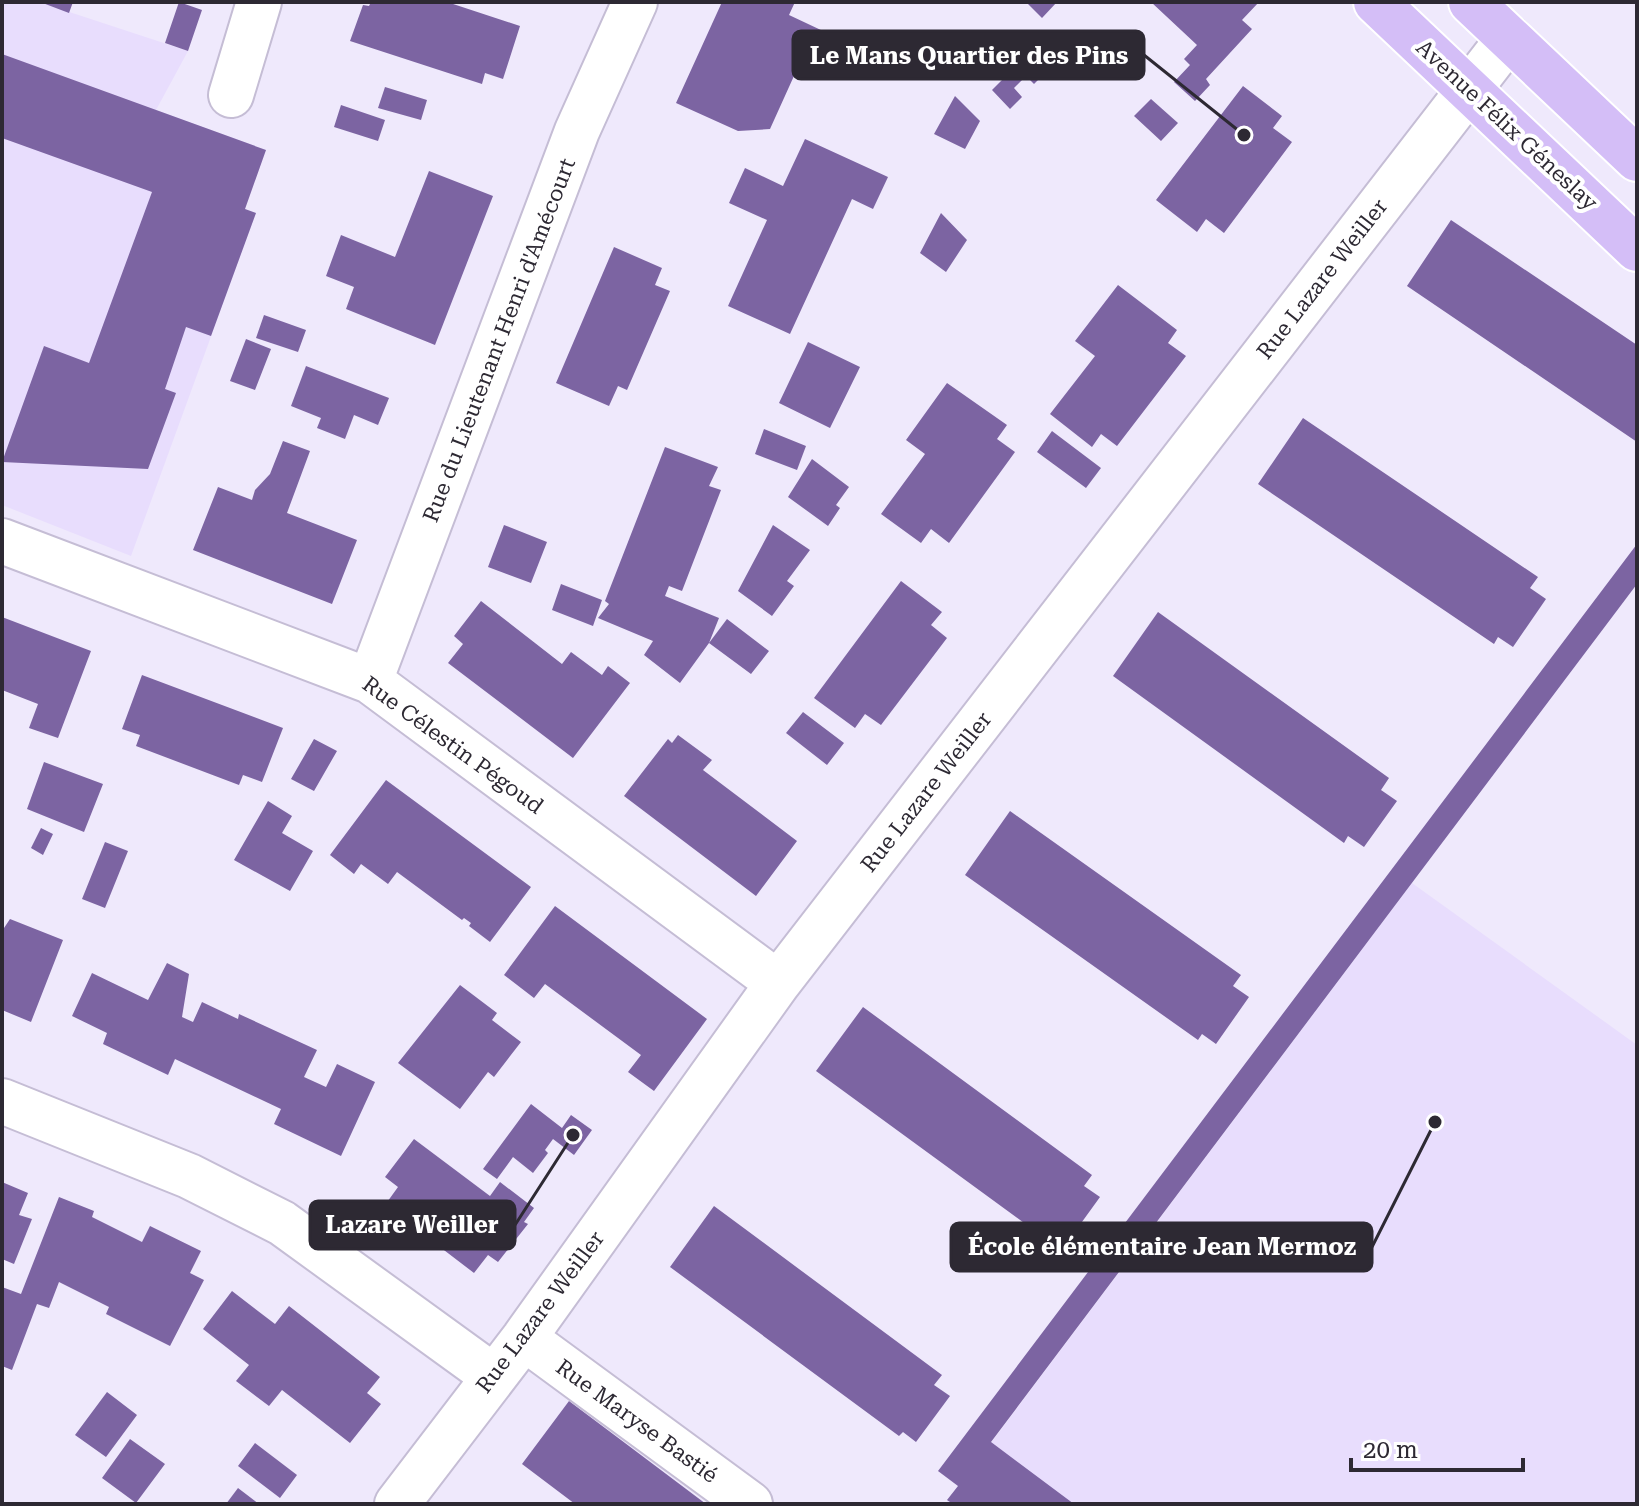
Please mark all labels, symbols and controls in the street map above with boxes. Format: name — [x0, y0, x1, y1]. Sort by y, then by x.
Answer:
callout: Le Mans Quartier des Pins — [793, 31, 1144, 79]
street label: Avenue Félix Géneslay — [1411, 35, 1603, 215]
text: Le Mans Quartier des Pins — [810, 42, 1128, 70]
street label: Rue du Lieutenant Henri d'Amécourt — [418, 155, 580, 525]
street label: Rue Lazare Weiller — [1252, 194, 1392, 364]
street label: Rue Célestin Pégoud — [358, 671, 548, 819]
street label: Rue Lazare Weiller — [856, 707, 996, 877]
callout: Lazare Weiller — [310, 1201, 515, 1249]
text: Lazare Weiller — [325, 1211, 499, 1239]
callout: École élémentaire Jean Mermoz — [951, 1223, 1372, 1271]
street label: Rue Lazare Weiller — [471, 1226, 609, 1398]
text: École élémentaire Jean Mermoz — [968, 1231, 1356, 1261]
street label: Rue Maryse Bastié — [551, 1354, 723, 1488]
scale bar — [1351, 1422, 1523, 1472]
text: 20 m — [1363, 1436, 1418, 1464]

